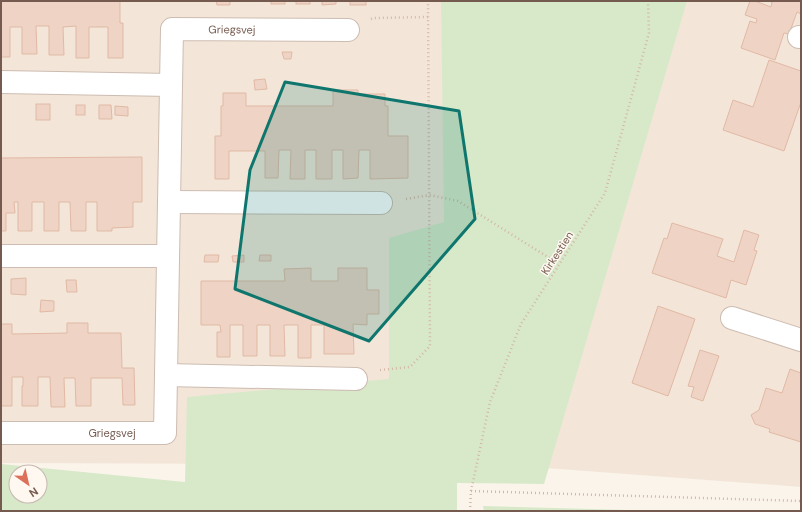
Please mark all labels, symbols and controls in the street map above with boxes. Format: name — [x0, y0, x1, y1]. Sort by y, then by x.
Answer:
street label: Griegsvej — [208, 22, 256, 36]
street label: Kirkestien — [538, 229, 576, 277]
street label: Griegsvej — [88, 426, 136, 440]
north arrow — [8, 464, 48, 504]
text: N — [26, 484, 41, 500]

